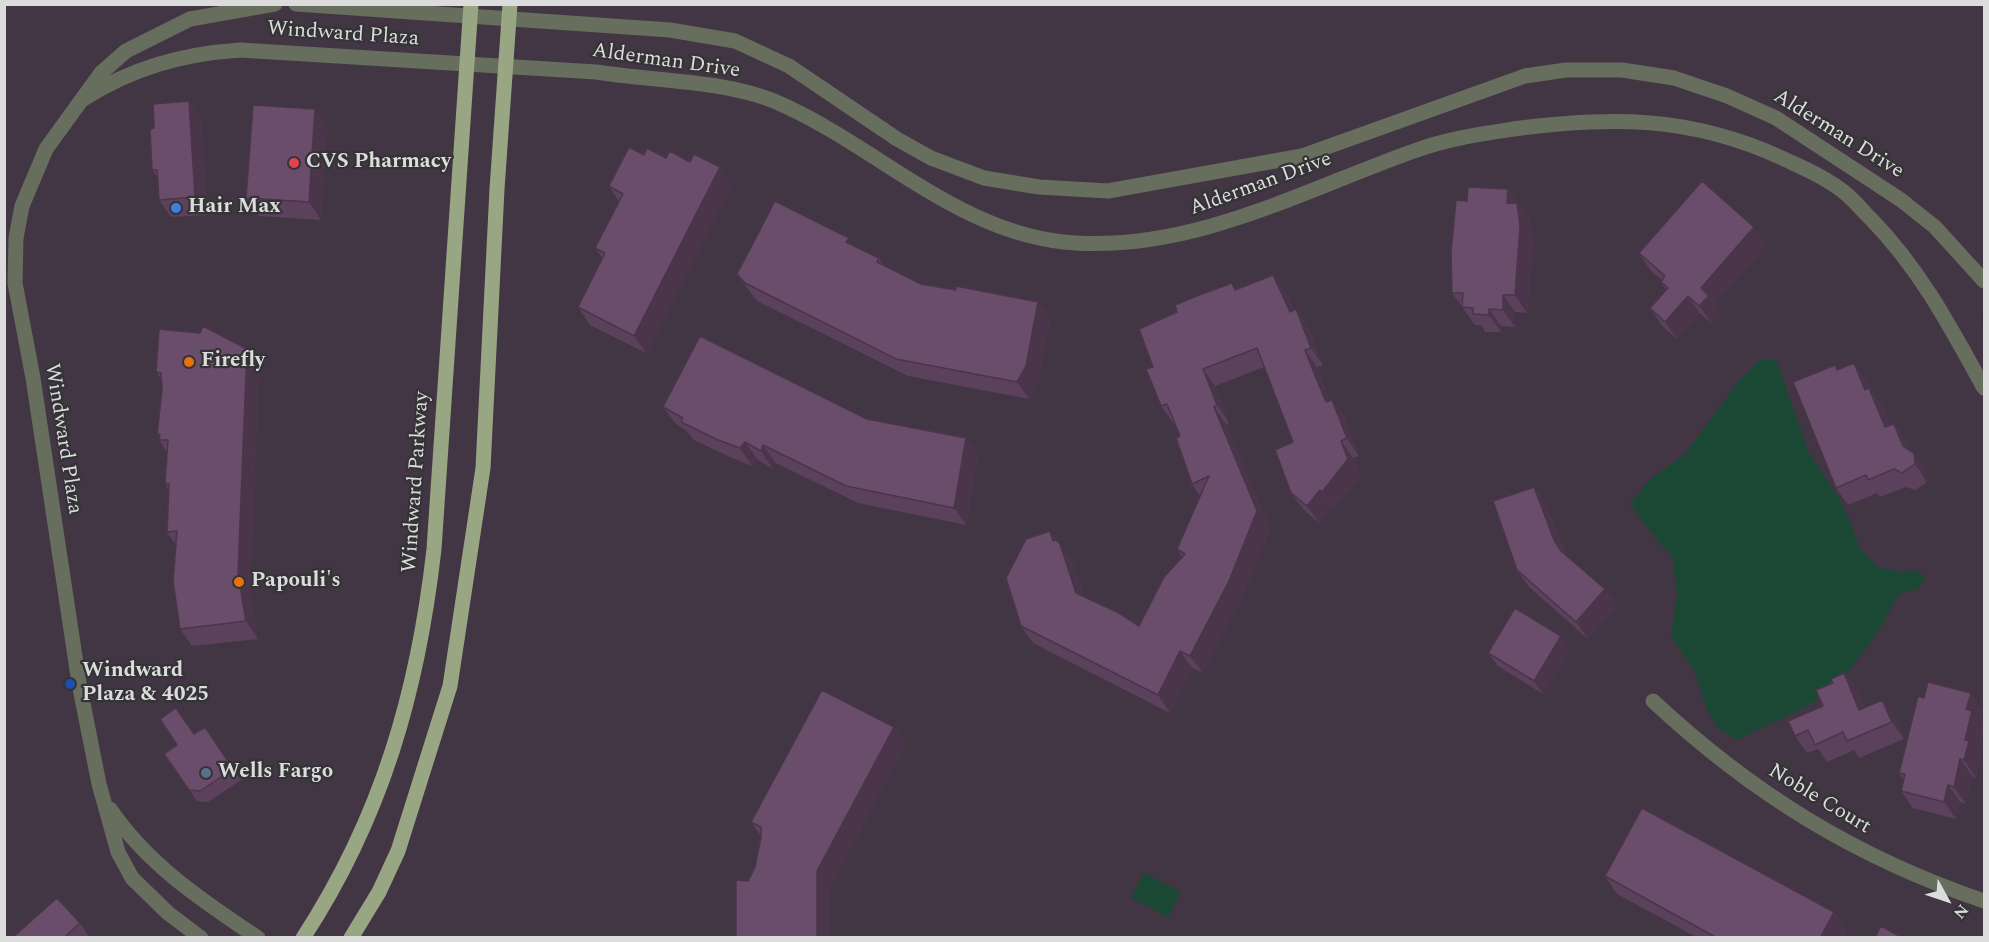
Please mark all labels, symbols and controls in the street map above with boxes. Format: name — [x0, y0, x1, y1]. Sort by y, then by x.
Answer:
street label: Windward Plaza — [266, 17, 420, 53]
street label: Alderman Drive — [590, 39, 742, 85]
street label: Alderman Drive — [1768, 85, 1908, 185]
street label: Alderman Drive — [1187, 148, 1335, 222]
place label: CVS Pharmacy — [306, 150, 451, 176]
marker: CVS Pharmacy — [287, 156, 301, 170]
place label: Hair Max — [188, 195, 281, 221]
marker: Hair Max — [169, 201, 183, 215]
place label: Firefly — [201, 349, 265, 375]
marker: Firefly — [182, 355, 196, 369]
street label: Windward Plaza — [38, 362, 86, 516]
street label: Windward Parkway — [398, 390, 436, 574]
place label: Papouli's — [251, 569, 341, 595]
marker: Papouli's — [232, 575, 246, 589]
place label: Windward Plaza & 4025 — [82, 659, 209, 709]
marker: Windward Plaza & 4025 — [63, 677, 77, 691]
street label: Noble Court — [1763, 759, 1875, 841]
place label: Wells Fargo — [218, 760, 333, 786]
marker: Wells Fargo — [199, 766, 213, 780]
north arrow — [1917, 870, 1977, 930]
text: N — [1947, 899, 1974, 924]

